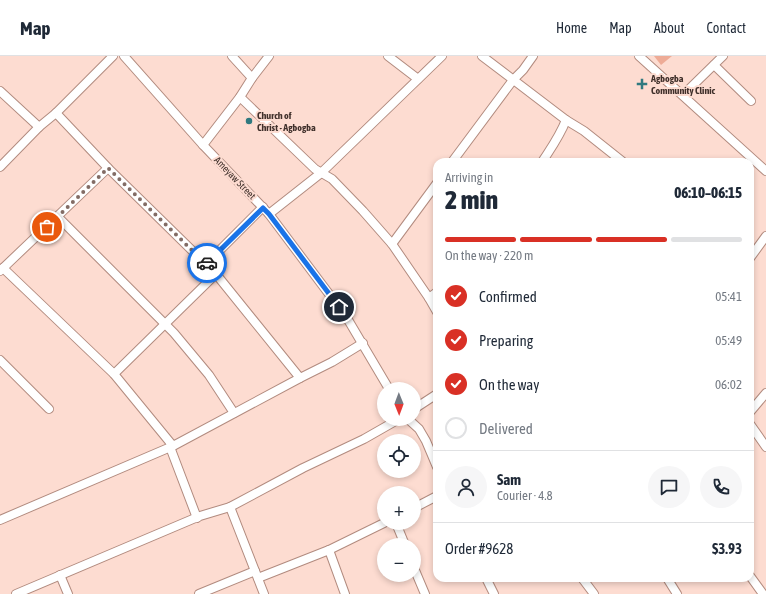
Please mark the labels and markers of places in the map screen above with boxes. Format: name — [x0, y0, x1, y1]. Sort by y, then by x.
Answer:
place label: Agbogba Community Clinic — [650, 73, 716, 96]
marker: Agbogba Community Clinic — [636, 78, 648, 90]
place label: Church of Christ - Agbogba — [257, 110, 316, 133]
marker: Church of Christ - Agbogba — [244, 116, 254, 126]
pin — [30, 210, 64, 244]
pin — [322, 290, 356, 324]

